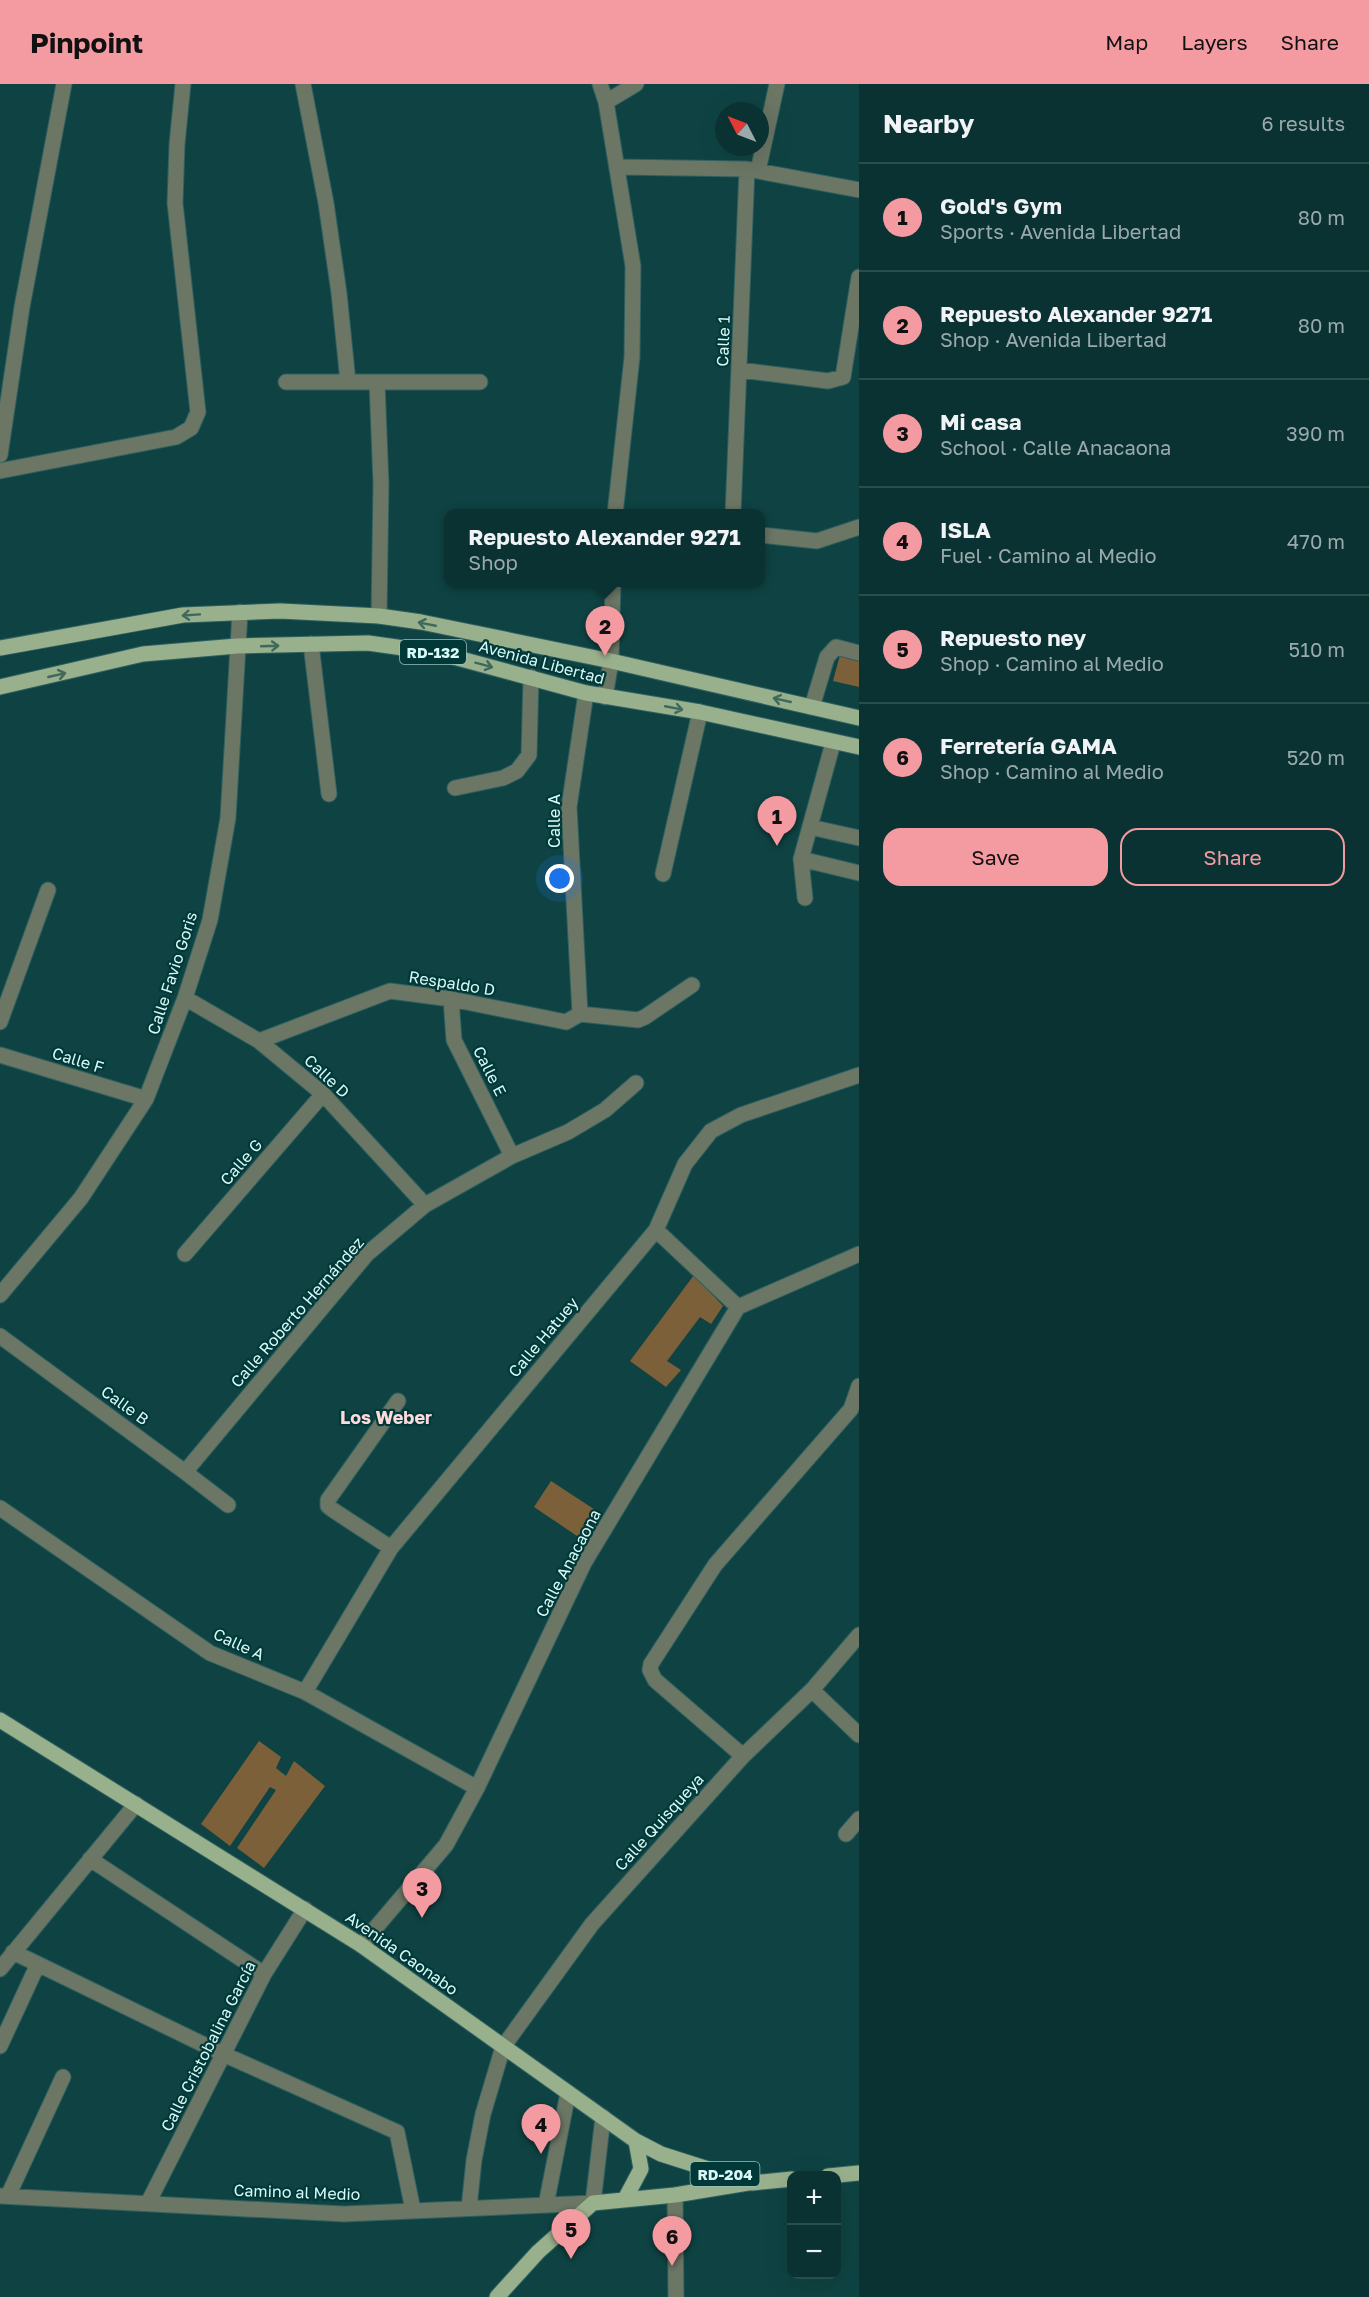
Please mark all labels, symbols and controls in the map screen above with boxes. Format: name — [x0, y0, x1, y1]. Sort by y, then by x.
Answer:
text: Pinpoint — [30, 26, 143, 59]
text: Map — [1105, 29, 1148, 55]
text: Layers — [1181, 29, 1248, 55]
text: Share — [1281, 29, 1339, 55]
north arrow — [715, 102, 769, 156]
text: Nearby — [883, 108, 974, 139]
text: 6 results — [1261, 111, 1345, 135]
text: Gold's Gym — [940, 192, 1062, 219]
text: 1 — [897, 205, 908, 229]
text: 80 m — [1298, 205, 1345, 229]
text: Sports · Avenida Libertad — [940, 219, 1181, 243]
text: Repuesto Alexander 9271 — [940, 300, 1212, 327]
text: 2 — [896, 313, 909, 337]
text: 80 m — [1298, 313, 1345, 337]
street label: Calle 1 — [712, 315, 734, 367]
text: Shop · Avenida Libertad — [940, 327, 1167, 351]
text: Mi casa — [940, 408, 1022, 435]
text: 3 — [896, 421, 909, 445]
text: 390 m — [1286, 421, 1345, 445]
text: School · Calle Anacaona — [940, 435, 1171, 459]
popup — [444, 509, 765, 587]
text: ISLA — [940, 516, 991, 543]
text: Repuesto Alexander 9271 — [468, 523, 741, 550]
text: 4 — [896, 529, 909, 553]
text: 470 m — [1287, 529, 1345, 553]
text: Fuel · Camino al Medio — [940, 543, 1156, 567]
text: Shop — [468, 550, 518, 574]
pin: 2 — [586, 606, 624, 656]
one-way arrow — [181, 610, 201, 621]
one-way arrow — [417, 618, 437, 629]
text: Repuesto ney — [940, 624, 1086, 651]
street label: Avenida Libertad — [477, 636, 607, 688]
text: 5 — [896, 637, 909, 661]
text: 510 m — [1289, 637, 1345, 661]
one-way arrow — [260, 640, 280, 651]
road number: RD-132 — [400, 640, 466, 664]
text: Shop · Camino al Medio — [940, 651, 1164, 675]
one-way arrow — [474, 659, 493, 671]
one-way arrow — [47, 668, 66, 680]
one-way arrow — [772, 694, 792, 705]
one-way arrow — [664, 703, 683, 714]
text: Ferretería GAMA — [940, 732, 1117, 759]
text: 6 — [896, 745, 909, 769]
text: 520 m — [1287, 745, 1345, 769]
text: Shop · Camino al Medio — [940, 759, 1164, 783]
street label: Calle A — [544, 794, 564, 848]
pin: 1 — [758, 796, 796, 846]
button: Save — [883, 828, 1108, 886]
button: Share — [1120, 828, 1345, 886]
your location — [545, 864, 574, 893]
street label: Calle Favio Goris — [143, 909, 201, 1037]
street label: Respaldo D — [407, 966, 497, 1000]
street label: Calle F — [50, 1043, 106, 1077]
street label: Calle E — [469, 1043, 511, 1099]
street label: Calle D — [300, 1050, 354, 1102]
street label: Calle G — [216, 1135, 266, 1189]
street label: Calle Roberto Hernández — [226, 1233, 368, 1391]
street label: Calle Hatuey — [504, 1293, 582, 1381]
street label: Calle B — [97, 1381, 153, 1429]
district label: Los Weber — [340, 1406, 432, 1428]
street label: Calle Anacaona — [531, 1506, 605, 1620]
street label: Calle A — [210, 1624, 268, 1665]
street label: Calle Quisqueya — [610, 1769, 708, 1875]
pin: 3 — [402, 1868, 442, 1918]
street label: Avenida Caonabo — [342, 1907, 462, 1999]
street label: Calle Cristobalina García — [156, 1957, 260, 2135]
pin: 4 — [522, 2104, 560, 2154]
road number: RD-204 — [690, 2162, 760, 2186]
map controls — [787, 2171, 841, 2279]
button: + — [787, 2171, 841, 2225]
street label: Camino al Medio — [233, 2180, 361, 2204]
pin: 5 — [552, 2210, 590, 2259]
pin: 6 — [652, 2216, 692, 2266]
button: − — [787, 2225, 841, 2279]

